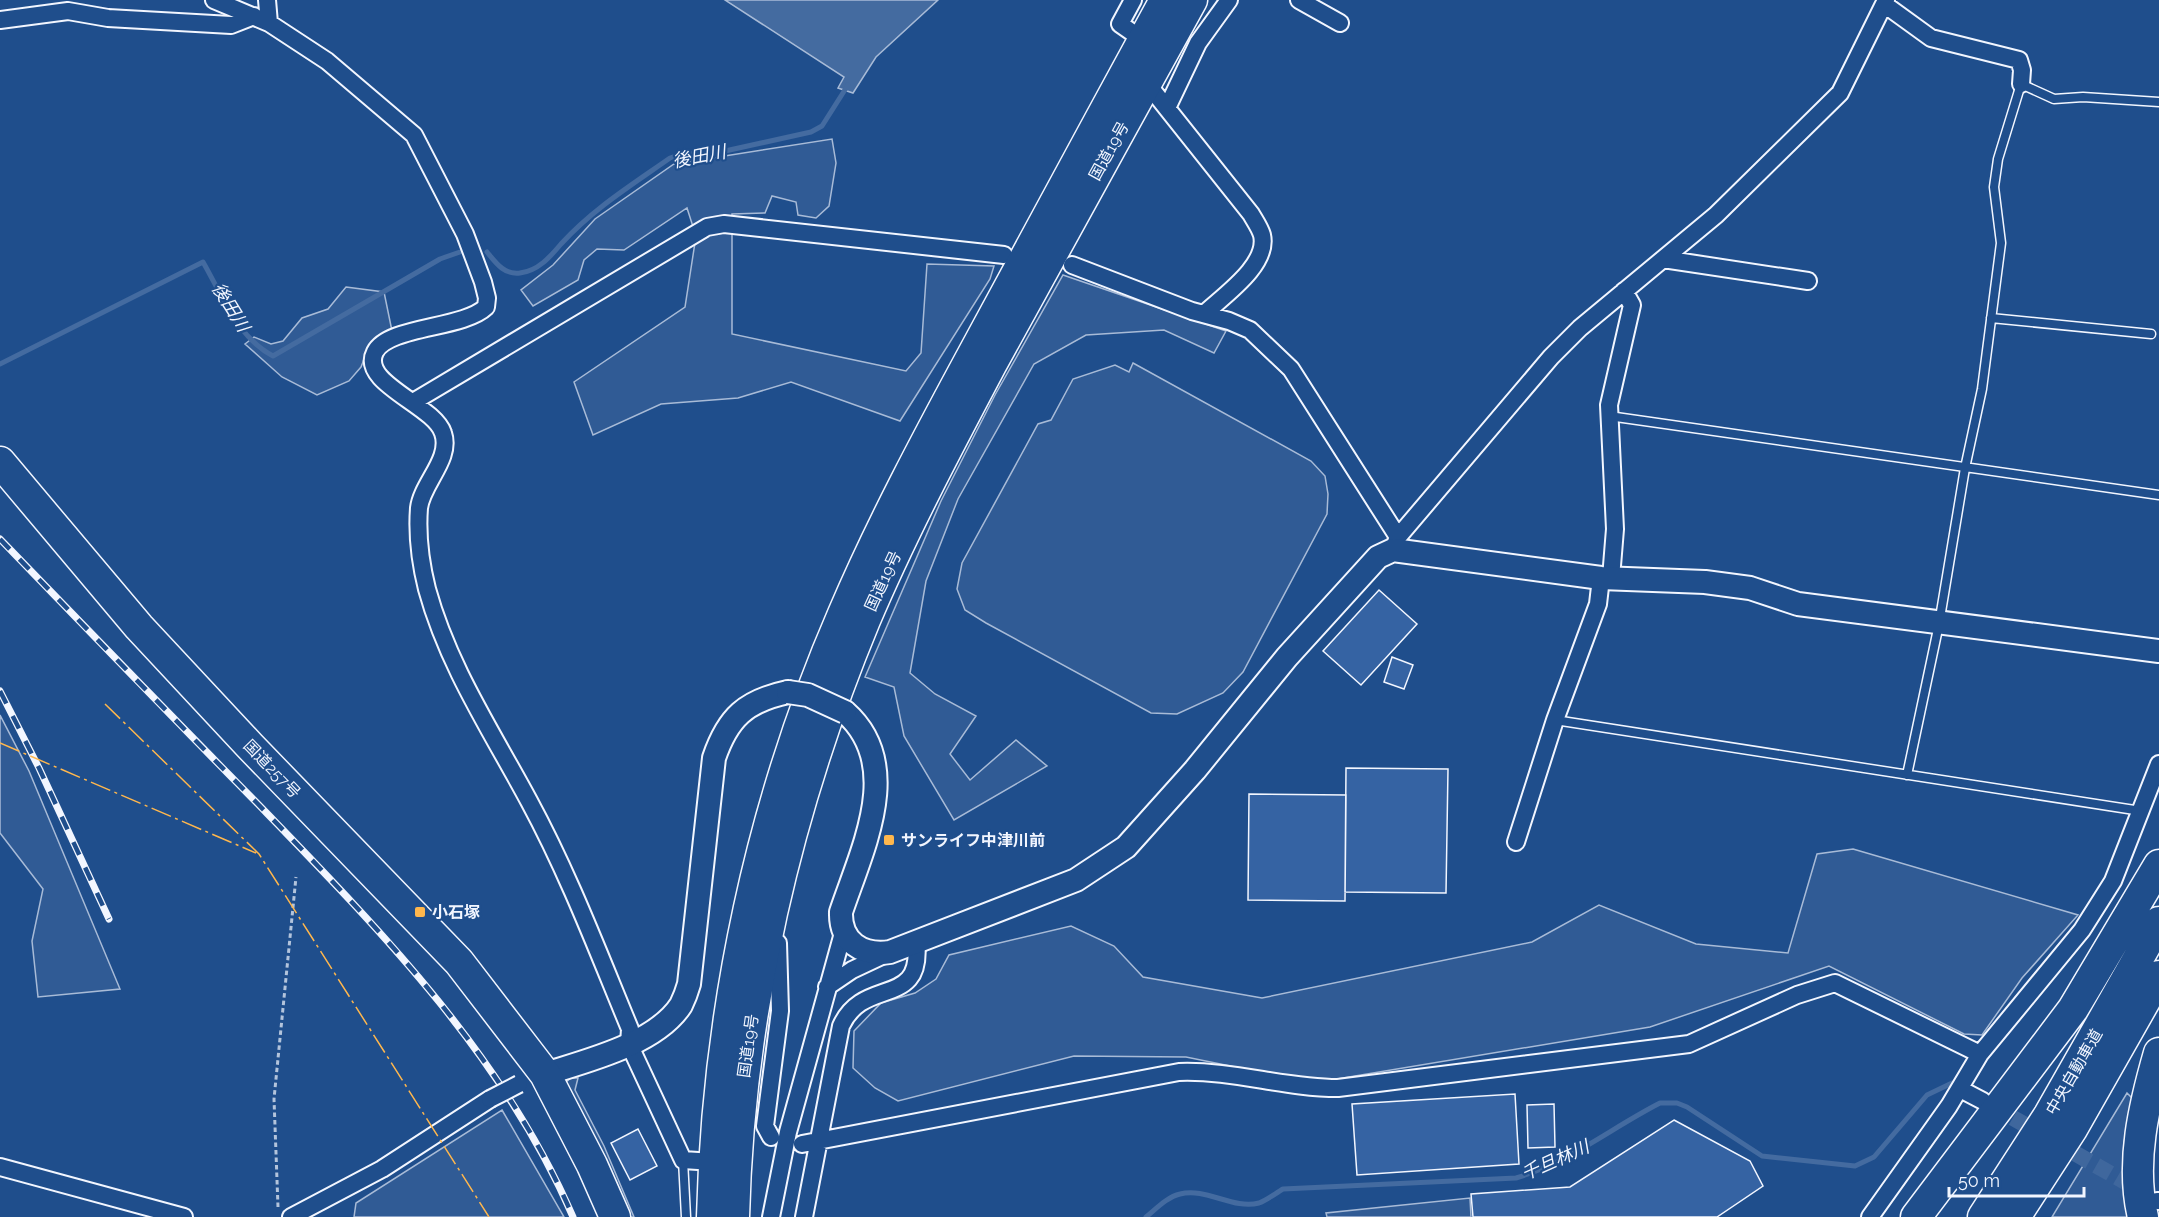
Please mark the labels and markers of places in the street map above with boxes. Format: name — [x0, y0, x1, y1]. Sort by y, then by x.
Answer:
place label: サンライフ中津川前 — [901, 831, 1045, 850]
marker: サンライフ中津川前 — [882, 833, 896, 847]
place label: 小石塚 — [432, 903, 480, 922]
marker: 小石塚 — [413, 905, 427, 919]

